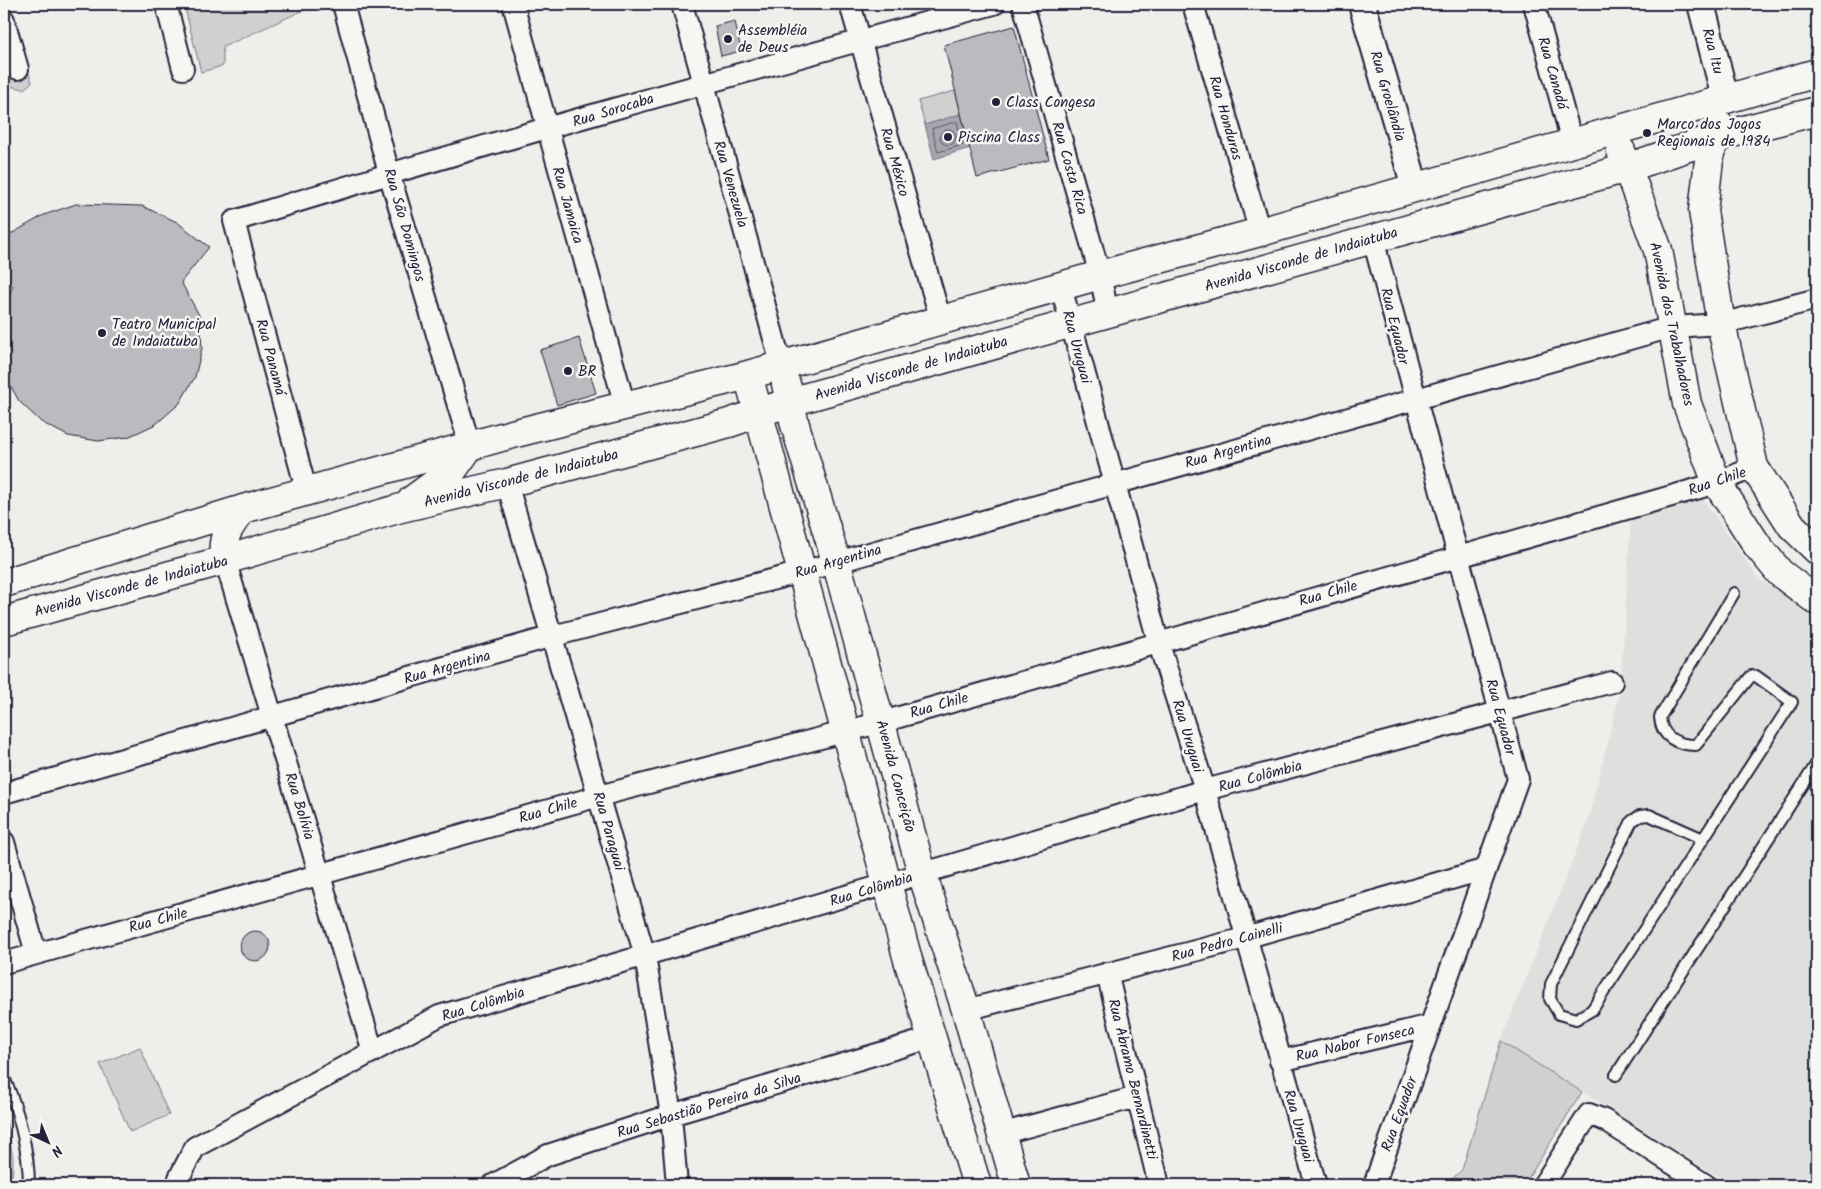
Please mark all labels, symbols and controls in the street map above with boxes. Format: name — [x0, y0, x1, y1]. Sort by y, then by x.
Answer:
place label: Assembléia de Deus — [738, 19, 807, 60]
street label: Rua Itu — [1694, 26, 1730, 77]
marker: Assembléia de Deus — [722, 33, 734, 45]
street label: Rua Canadá — [1530, 34, 1574, 114]
street label: Rua Groelândia — [1363, 48, 1411, 145]
street label: Rua Honduras — [1202, 73, 1249, 164]
street label: Rua Sorocaba — [570, 87, 657, 135]
place label: Class Congesa — [1006, 91, 1096, 115]
marker: Class Congesa — [990, 96, 1002, 108]
place label: Marco dos Jogos Regionais de 1984 — [1657, 113, 1771, 154]
street label: Rua Costa Rica — [1044, 119, 1094, 218]
street label: Rua México — [873, 125, 915, 200]
place label: Piscina Class — [958, 126, 1040, 150]
marker: Marco dos Jogos Regionais de 1984 — [1641, 127, 1653, 139]
marker: Piscina Class — [942, 131, 954, 143]
street label: Rua Venezuela — [706, 138, 754, 231]
street label: Rua Jamaica — [545, 164, 590, 247]
street label: Rua São Domingos — [376, 166, 432, 285]
street label: Avenida Visconde de Indaiatuba — [1202, 221, 1401, 299]
street label: Avenida dos Trabalhadores — [1642, 240, 1700, 409]
street label: Rua Equador — [1373, 285, 1415, 368]
street label: Rua Uruguai — [1055, 308, 1098, 388]
place label: Teatro Municipal de Indaiatuba — [112, 313, 216, 354]
street label: Rua Panamá — [248, 316, 292, 400]
marker: Teatro Municipal de Indaiatuba — [96, 327, 108, 339]
street label: Avenida Visconde de Indaiatuba — [812, 330, 1011, 408]
place label: BR — [578, 360, 597, 384]
marker: BR — [562, 365, 574, 377]
street label: Rua Argentina — [1182, 428, 1275, 476]
street label: Avenida Visconde de Indaiatuba — [421, 443, 621, 515]
street label: Rua Chile — [1685, 461, 1750, 503]
street label: Rua Argentina — [792, 538, 885, 586]
street label: Avenida Visconde de Indaiatuba — [32, 550, 231, 624]
street label: Rua Chile — [1296, 574, 1361, 614]
street label: Rua Argentina — [401, 644, 494, 692]
street label: Rua Equador — [1478, 676, 1522, 759]
street label: Rua Chile — [907, 686, 972, 726]
street label: Rua Uruguai — [1165, 697, 1210, 777]
street label: Avenida Conceição — [868, 717, 922, 835]
street label: Rua Colômbia — [1216, 754, 1305, 800]
street label: Rua Bolívia — [277, 770, 321, 843]
street label: Rua Paraguai — [585, 789, 631, 875]
street label: Rua Chile — [516, 791, 581, 831]
street label: Rua Colômbia — [827, 866, 916, 914]
street label: Rua Chile — [126, 902, 191, 940]
street label: Rua Pedro Cainelli — [1169, 916, 1287, 969]
street label: Rua Colômbia — [439, 981, 528, 1029]
street label: Rua Abramo Bernardinetti — [1100, 996, 1164, 1164]
street label: Rua Nabor Fonseca — [1293, 1019, 1417, 1069]
street label: Rua Sebastião Pereira da Silva — [614, 1066, 804, 1145]
street label: Rua Equador — [1375, 1072, 1425, 1155]
street label: Rua Uruguai — [1276, 1087, 1320, 1167]
north arrow — [22, 1116, 72, 1166]
text: N — [45, 1140, 67, 1162]

